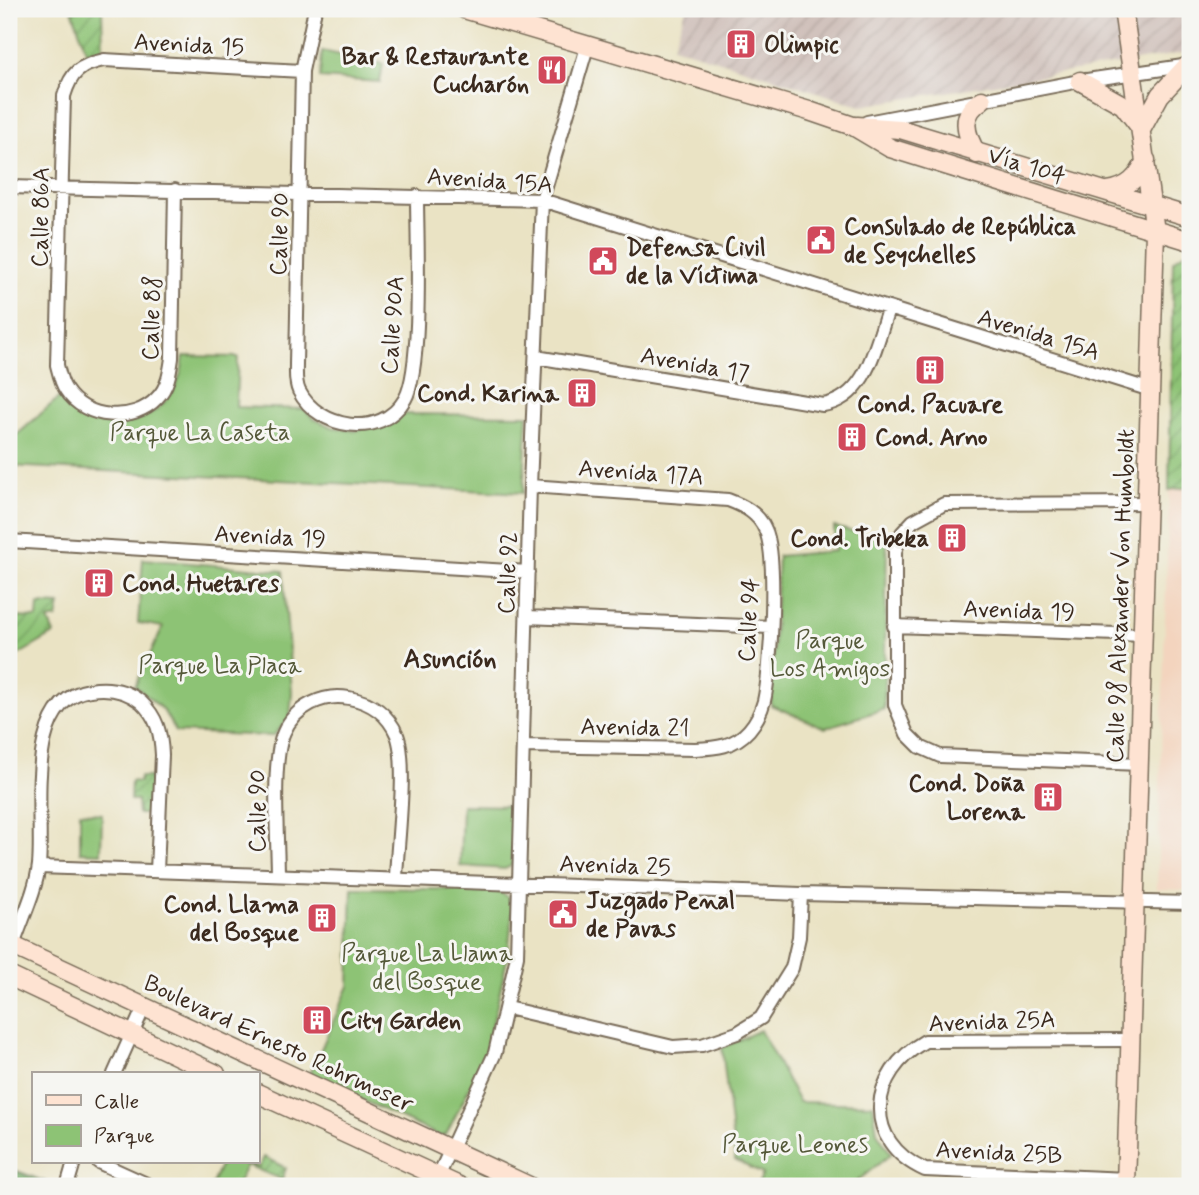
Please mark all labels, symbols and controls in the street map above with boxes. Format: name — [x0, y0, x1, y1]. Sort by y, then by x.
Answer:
street label: Avenida 15 — [133, 27, 245, 64]
building icon: Olimpic — [724, 27, 758, 61]
place label: Olimpic — [764, 30, 839, 61]
place label: Bar & Restaurante Cucharón — [341, 42, 529, 101]
restaurant icon: Bar & Restaurante Cucharón — [535, 53, 569, 87]
street label: Vía 104 — [984, 140, 1069, 193]
street label: Avenida 15A — [426, 162, 554, 201]
street label: Calle 86A — [25, 166, 58, 268]
street label: Calle 90 — [264, 192, 297, 276]
place label: Consulado de República de Seychelles — [844, 212, 1076, 271]
public building icon: Consulado de República de Seychelles — [804, 223, 838, 257]
place label: Defensa Civil de la Víctima — [626, 233, 766, 292]
public building icon: Defensa Civil de la Víctima — [586, 244, 620, 278]
street label: Calle 90A — [375, 274, 412, 376]
street label: Calle 88 — [136, 275, 169, 361]
street label: Avenida 15A — [974, 302, 1103, 369]
street label: Avenida 17 — [638, 341, 752, 390]
building icon: Cond. Pacuare — [913, 353, 947, 387]
building icon: Cond. Karina — [565, 376, 599, 410]
place label: Cond. Karina — [417, 379, 560, 410]
place label: Cond. Pacuare — [857, 390, 1003, 421]
park label: Parque La Caseta — [110, 418, 290, 449]
building icon: Cond. Arno — [835, 420, 869, 454]
place label: Cond. Arno — [875, 423, 988, 454]
street label: Calle 98 Alexander Von Humboldt — [1100, 428, 1143, 764]
street label: Avenida 17A — [577, 454, 705, 493]
street label: Avenida 19 — [213, 519, 327, 556]
building icon: Cond. Tribeka — [935, 521, 969, 555]
place label: Cond. Tribeka — [790, 524, 929, 555]
street label: Calle 92 — [492, 531, 525, 615]
building icon: Cond. Huetares — [82, 566, 116, 600]
place label: Cond. Huetares — [122, 569, 280, 600]
street label: Calle 94 — [732, 577, 767, 663]
street label: Avenida 19 — [962, 594, 1075, 629]
park label: Parque Los Amigos — [770, 626, 890, 685]
district label: Asunción — [403, 643, 497, 677]
park label: Parque La Placa — [138, 651, 302, 682]
street label: Avenida 21 — [580, 712, 690, 745]
street label: Calle 90 — [243, 769, 274, 853]
place label: Cond. Doña Lorena — [909, 769, 1026, 828]
building icon: Cond. Doña Lorena — [1031, 780, 1065, 814]
street label: Avenida 25 — [559, 849, 671, 884]
place label: Juzgado Penal de Pavas — [586, 886, 735, 945]
place label: Cond. Llama del Bosque — [163, 890, 299, 949]
public building icon: Juzgado Penal de Pavas — [546, 897, 580, 931]
building icon: Cond. Llama del Bosque — [305, 901, 339, 935]
park label: Parque La Llama del Bosque — [341, 939, 513, 998]
street label: Boulevard Ernesto Rohrmoser — [138, 968, 419, 1121]
building icon: City Garden — [300, 1003, 334, 1037]
street label: Avenida 25A — [928, 1005, 1056, 1040]
place label: City Garden — [340, 1006, 461, 1037]
legend — [32, 1072, 259, 1164]
text: Calle — [94, 1088, 139, 1116]
text: Parque — [94, 1122, 155, 1150]
park label: Parque Leones — [722, 1130, 868, 1161]
street label: Avenida 25B — [935, 1135, 1063, 1172]

